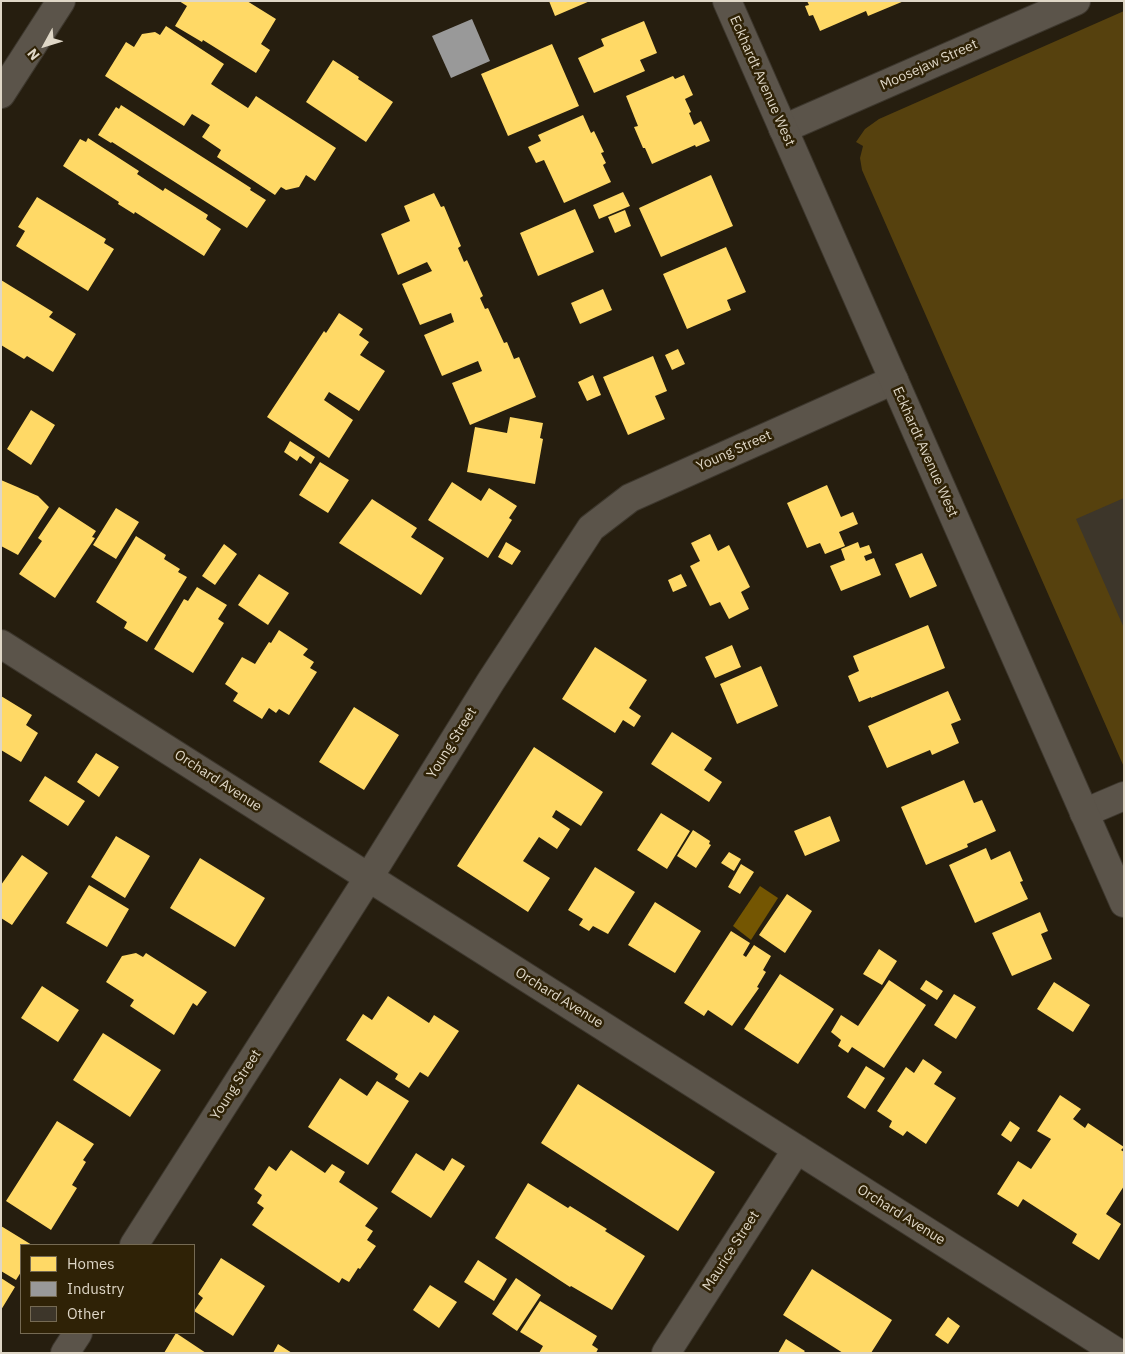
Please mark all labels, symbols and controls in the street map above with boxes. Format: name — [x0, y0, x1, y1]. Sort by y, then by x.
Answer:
street label: Eckhardt Avenue West — [726, 13, 798, 149]
north arrow — [20, 20, 70, 70]
street label: Moosejaw Street — [878, 36, 980, 94]
text: N — [23, 45, 44, 64]
street label: Eckhardt Avenue West — [889, 384, 961, 520]
street label: Young Street — [694, 427, 774, 475]
street label: Young Street — [424, 704, 480, 782]
street label: Orchard Avenue — [171, 747, 265, 815]
street label: Orchard Avenue — [512, 964, 606, 1032]
street label: Young Street — [207, 1047, 265, 1123]
street label: Orchard Avenue — [854, 1181, 948, 1249]
street label: Maurice Street — [699, 1208, 763, 1294]
legend — [20, 1244, 195, 1334]
text: Homes — [67, 1254, 115, 1273]
text: Industry — [67, 1279, 124, 1298]
text: Other — [67, 1304, 105, 1323]

